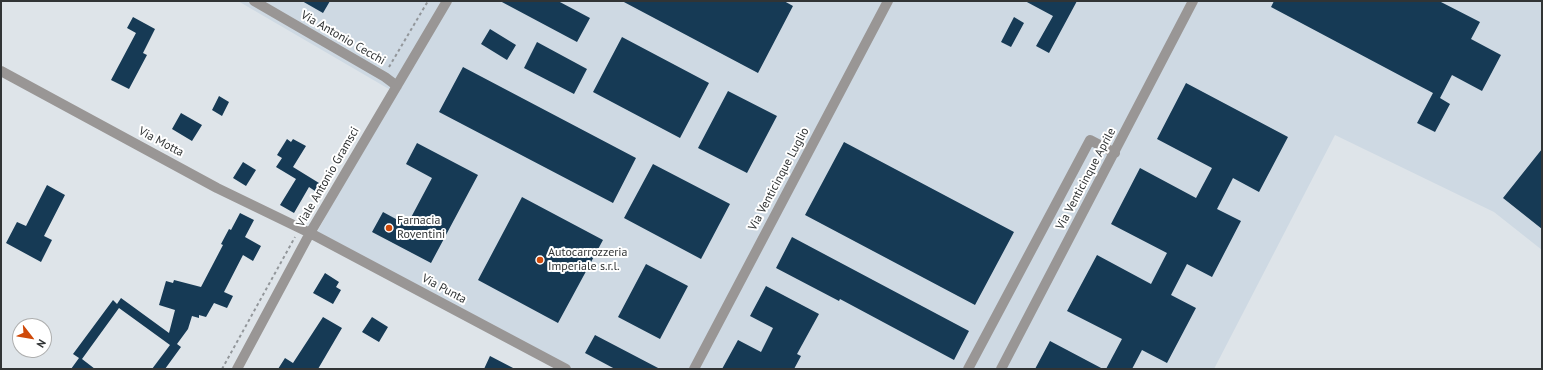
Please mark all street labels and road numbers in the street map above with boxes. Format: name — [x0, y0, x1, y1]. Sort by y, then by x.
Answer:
street label: Via Antonio Cecchi — [298, 8, 388, 68]
street label: Via Motta — [136, 124, 186, 160]
street label: Viale Antonio Gramsci — [294, 124, 362, 230]
street label: Via Venticinque Luglio — [746, 125, 812, 233]
street label: Via Venticinque Aprile — [1053, 126, 1119, 232]
street label: Via Punta — [419, 271, 469, 307]

